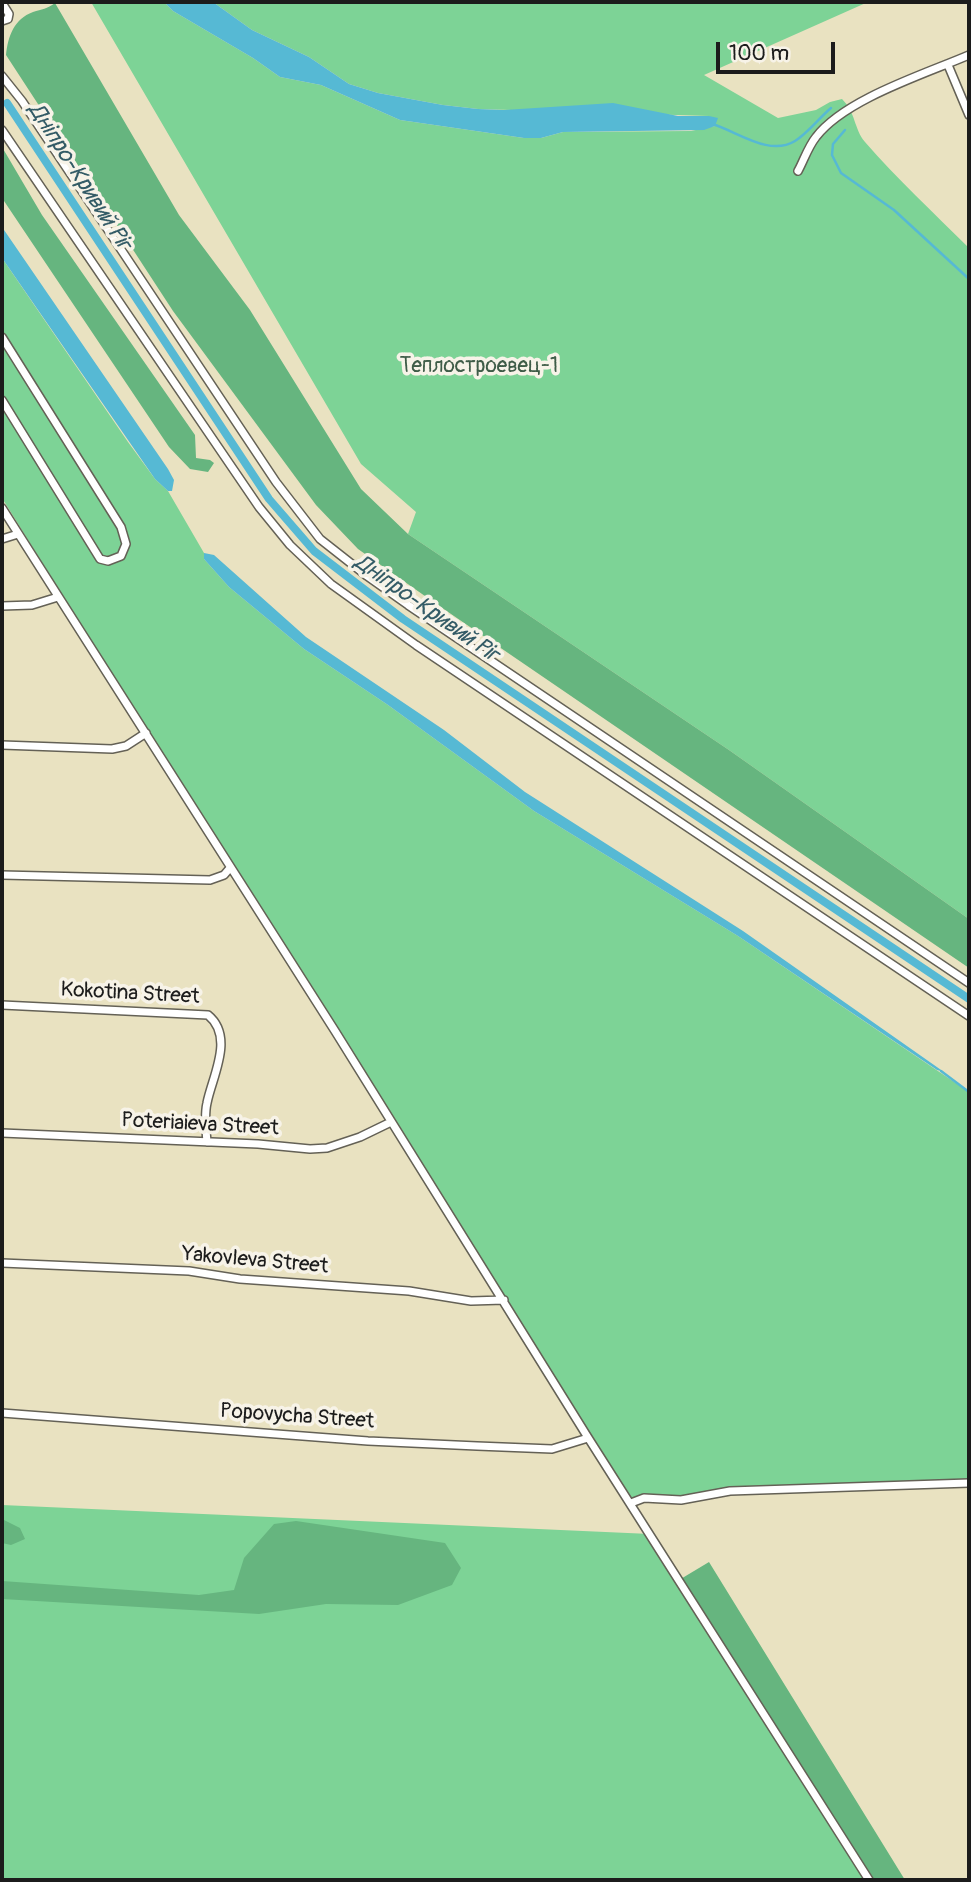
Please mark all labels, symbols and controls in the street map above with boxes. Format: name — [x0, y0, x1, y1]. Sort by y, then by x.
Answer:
scale bar — [719, 28, 838, 72]
text: 100 m — [729, 40, 789, 67]
water label: Дніпро-Кривий Ріг — [21, 98, 137, 256]
park label: Теплостроевец-1 — [400, 354, 558, 380]
water label: Дніпро-Кривий Ріг — [349, 549, 503, 669]
street label: Kokotina Street — [60, 978, 200, 1010]
street label: Poteriaieva Street — [121, 1108, 279, 1142]
street label: Yakovleva Street — [181, 1242, 329, 1280]
street label: Popovycha Street — [219, 1399, 375, 1435]

